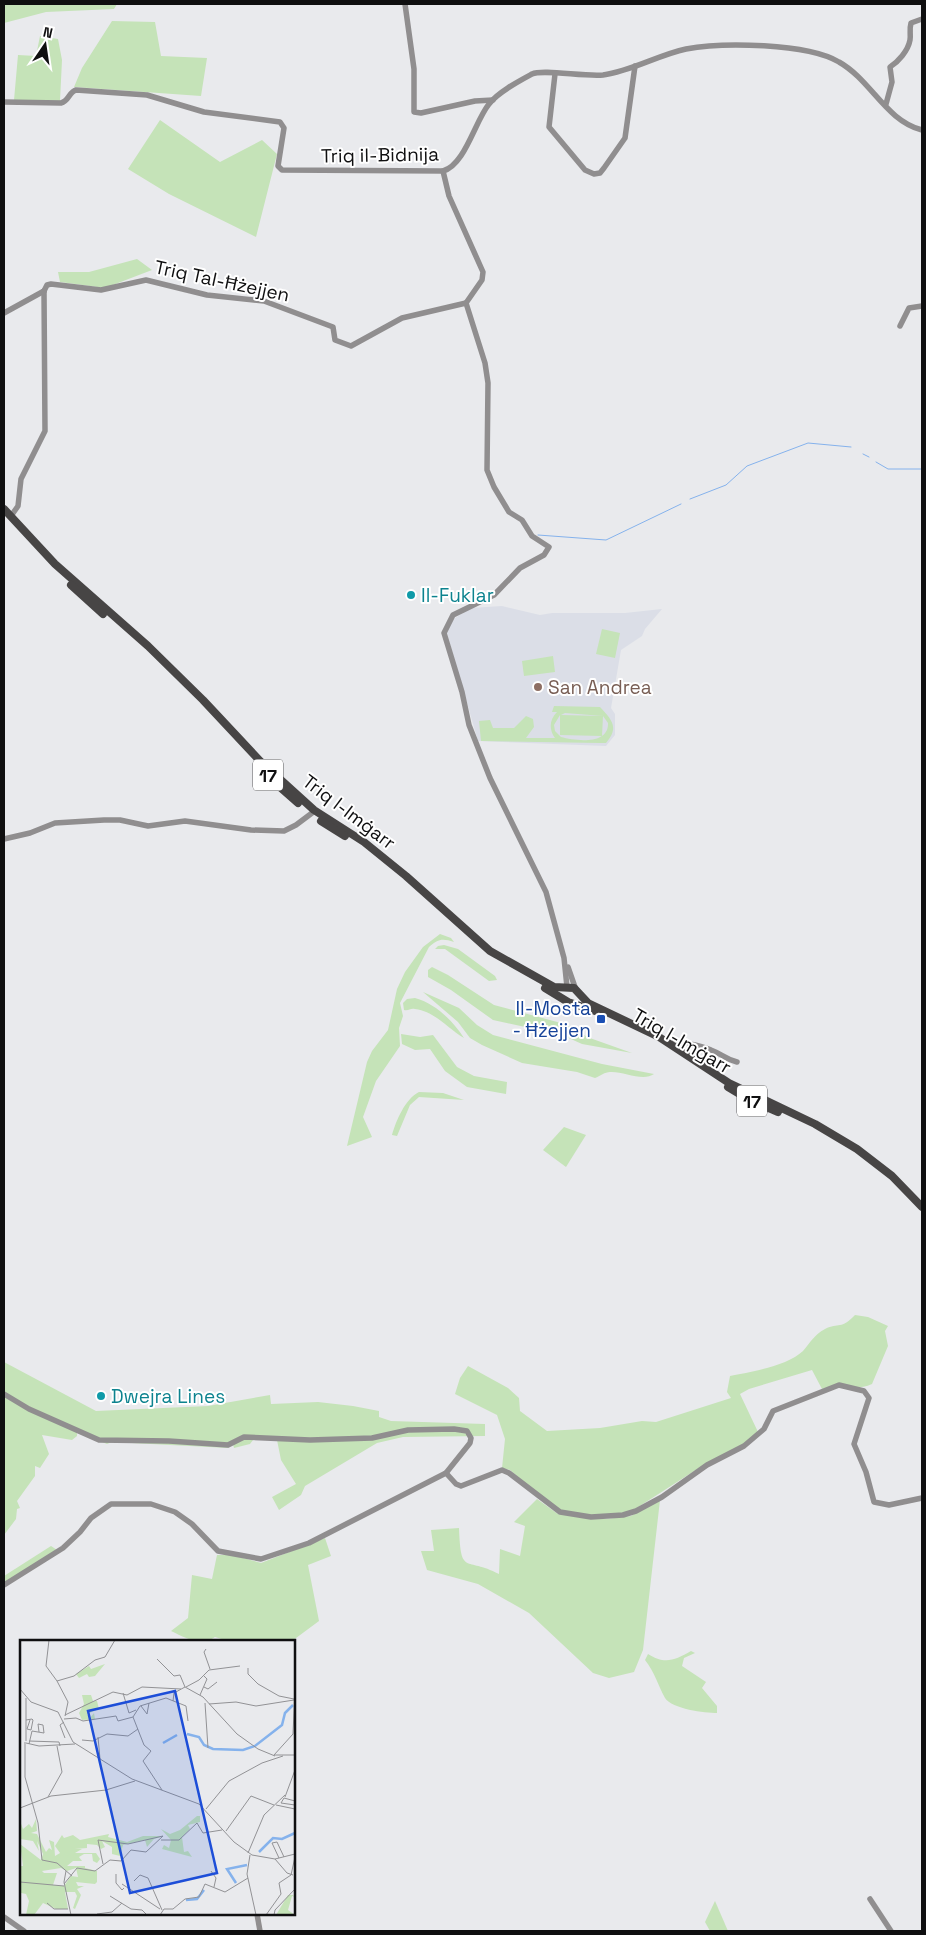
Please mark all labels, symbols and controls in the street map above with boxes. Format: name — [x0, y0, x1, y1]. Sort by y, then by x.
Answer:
north arrow — [20, 20, 70, 70]
text: N — [41, 23, 55, 42]
street label: Triq il-Bidnija — [321, 141, 439, 169]
street label: Triq Tal-Ħżejjen — [152, 254, 292, 308]
place label: Il-Fuklar — [421, 583, 494, 608]
marker: Il-Fuklar — [405, 589, 417, 601]
place label: San Andrea — [548, 675, 652, 700]
marker: San Andrea — [532, 681, 544, 693]
road number: 17 — [253, 760, 283, 790]
street label: Triq l-Imġarr — [297, 769, 401, 855]
place label: Il-Mosta - Ħżejjen — [512, 996, 591, 1043]
street label: Triq l-Imġarr — [628, 1003, 736, 1079]
marker: Il-Mosta - Ħżejjen — [595, 1013, 607, 1025]
road number: 17 — [737, 1086, 767, 1116]
place label: Dwejra Lines — [111, 1384, 225, 1409]
marker: Dwejra Lines — [95, 1390, 107, 1402]
inset map — [20, 1640, 295, 1915]

